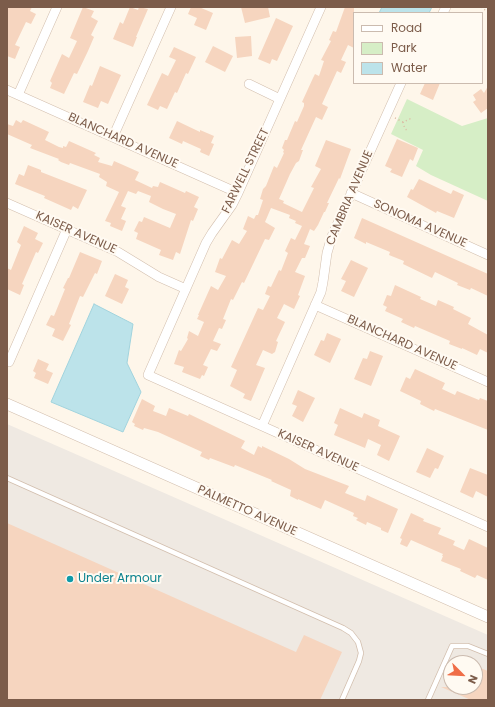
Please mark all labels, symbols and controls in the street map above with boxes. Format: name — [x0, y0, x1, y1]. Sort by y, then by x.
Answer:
legend — [353, 12, 483, 84]
text: Road — [391, 19, 422, 36]
text: Park — [391, 39, 417, 56]
text: Water — [391, 59, 427, 76]
street label: BLANCHARD AVENUE — [66, 110, 180, 172]
street label: FARWELL STREET — [219, 126, 273, 216]
street label: CAMBRIA AVENUE — [324, 148, 376, 248]
street label: SONOMA AVENUE — [371, 197, 469, 251]
street label: KAISER AVENUE — [33, 209, 119, 257]
street label: BLANCHARD AVENUE — [345, 312, 459, 374]
street label: KAISER AVENUE — [275, 427, 361, 475]
street label: PALMETTO AVENUE — [195, 483, 299, 539]
place label: Under Armour — [78, 572, 162, 586]
marker: Under Armour — [65, 574, 75, 584]
north arrow — [443, 655, 483, 695]
text: N — [464, 672, 482, 687]

